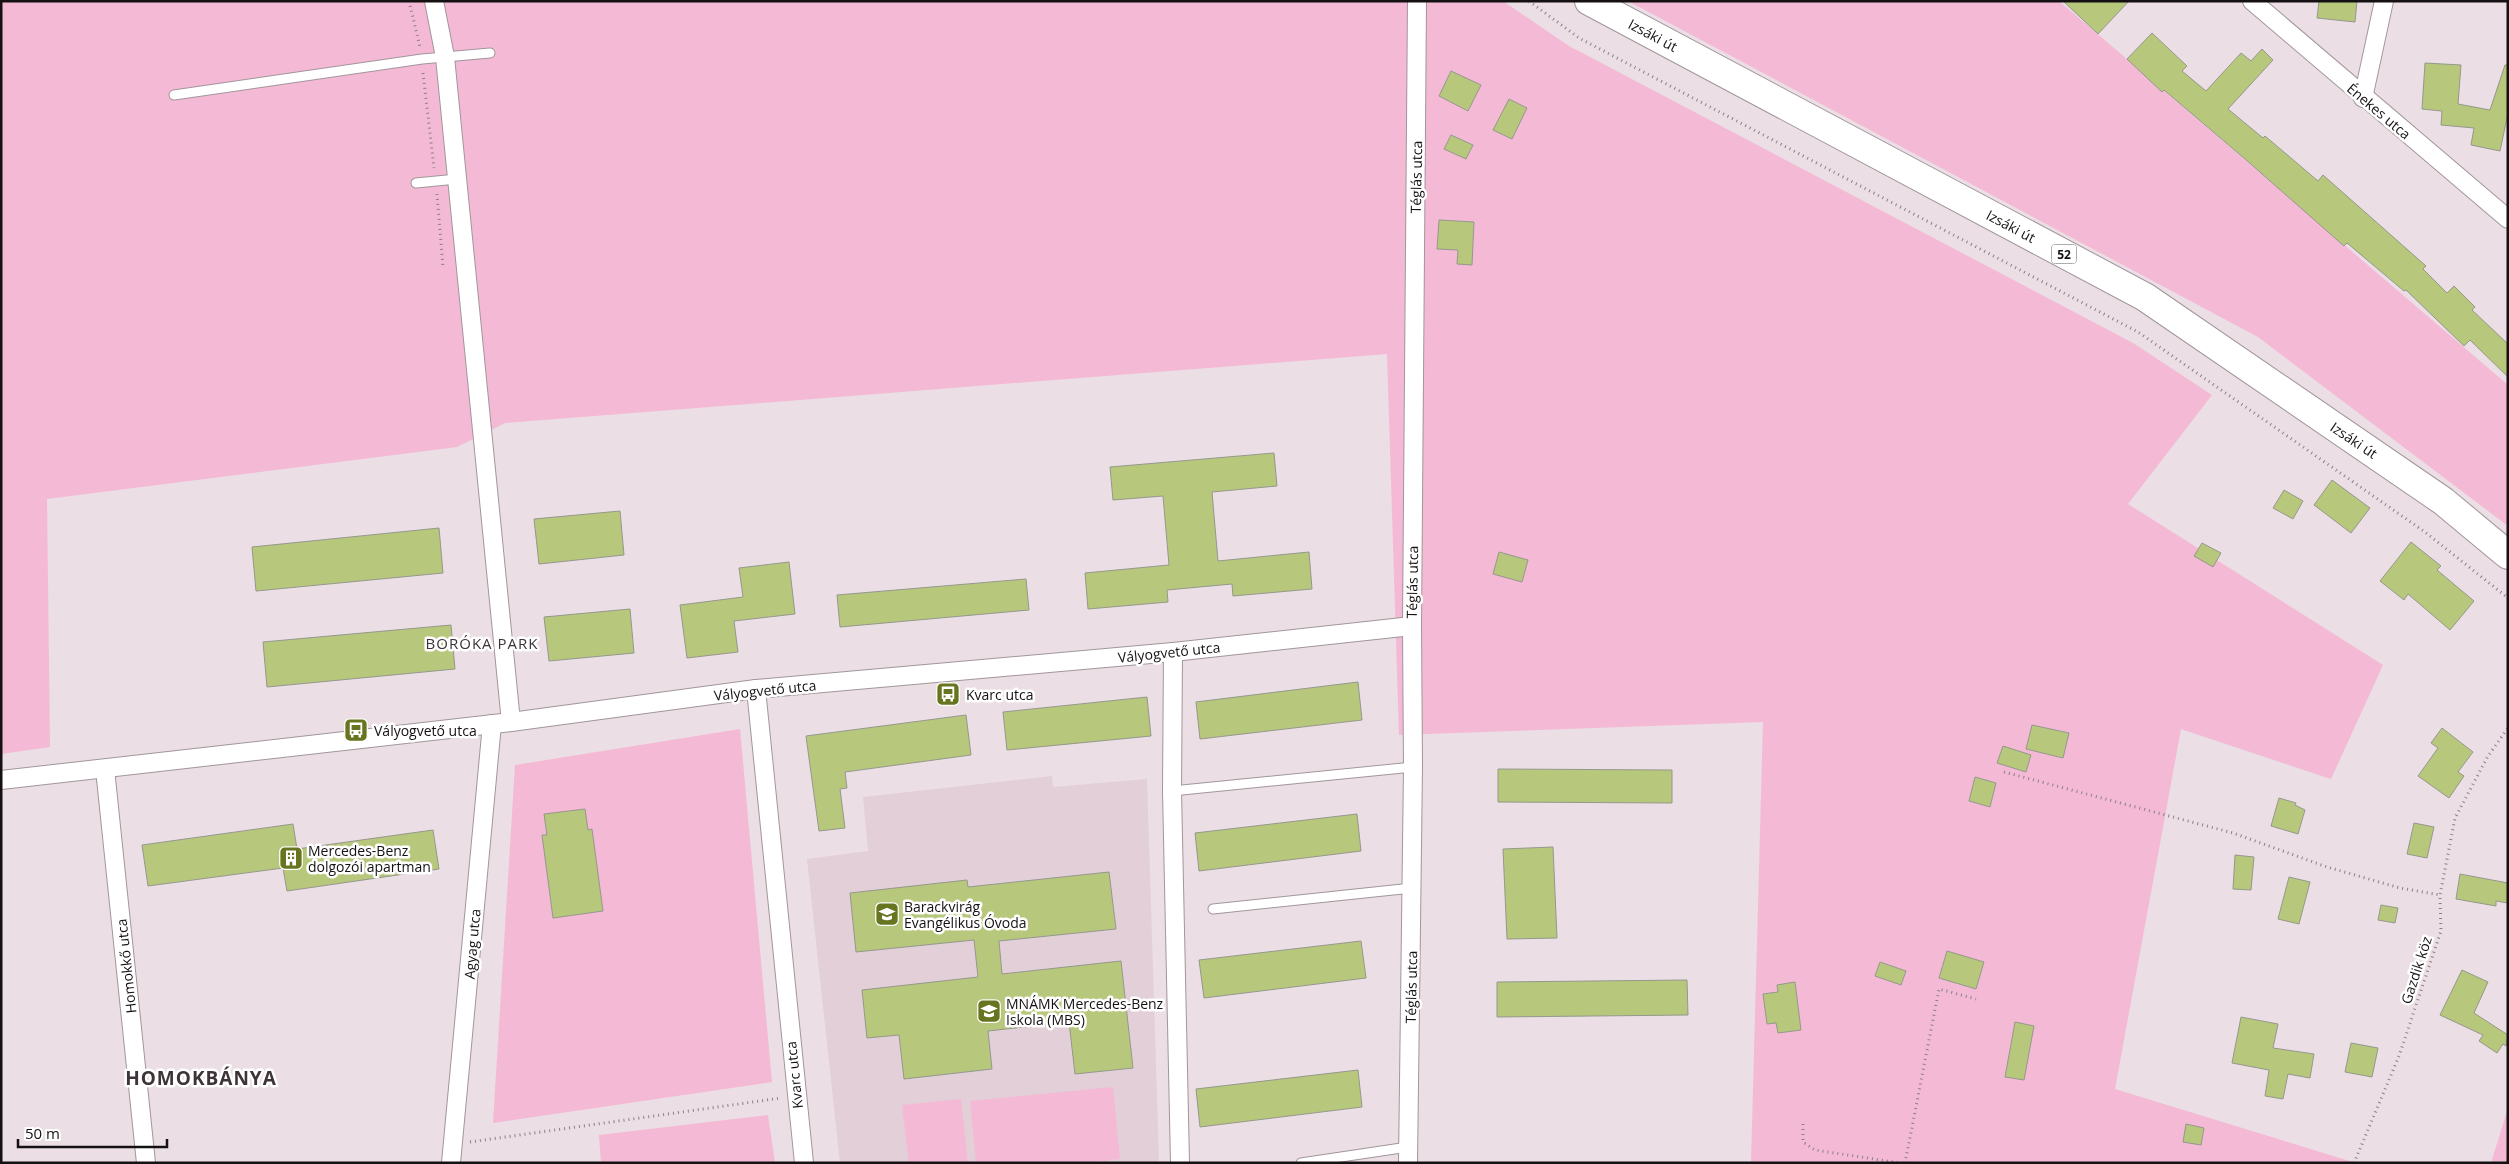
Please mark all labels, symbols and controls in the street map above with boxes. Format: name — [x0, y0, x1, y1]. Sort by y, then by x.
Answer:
street label: Izsáki út — [1625, 14, 1681, 56]
street label: Énekes utca — [2343, 79, 2415, 143]
street label: Téglás utca — [1406, 140, 1426, 214]
street label: Izsáki út — [1983, 205, 2039, 247]
road number: 52 — [2052, 244, 2076, 264]
street label: Izsáki út — [2327, 417, 2381, 463]
street label: Téglás utca — [1402, 545, 1422, 619]
district label: BORÓKA PARK — [426, 633, 538, 653]
street label: Vályogvető utca — [1117, 637, 1221, 667]
street label: Vályogvető utca — [713, 675, 817, 705]
bus stop icon: Kvarc utca — [935, 681, 961, 707]
place label: Kvarc utca — [966, 685, 1033, 704]
bus stop icon: Vályogvető utca — [343, 717, 369, 743]
place label: Vályogvető utca — [374, 721, 477, 740]
place label: Mercedes-Benz dolgozói apartman — [308, 841, 431, 876]
building icon: Mercedes-Benz dolgozói apartman — [278, 845, 304, 871]
place label: Barackvirág Evangélikus Óvoda — [904, 897, 1027, 932]
school or university icon: Barackvirág Evangélikus Óvoda — [874, 901, 900, 927]
street label: Agyag utca — [459, 908, 485, 980]
street label: Homokkő utca — [112, 918, 140, 1014]
street label: Gazdik köz — [2396, 933, 2436, 1006]
street label: Téglás utca — [1401, 950, 1421, 1024]
place label: MNÁMK Mercedes-Benz Iskola (MBS) — [1006, 994, 1164, 1029]
school or university icon: MNÁMK Mercedes-Benz Iskola (MBS) — [976, 998, 1002, 1024]
street label: Kvarc utca — [781, 1040, 807, 1110]
district label: HOMOKBÁNYA — [125, 1065, 277, 1091]
scale bar — [18, 1116, 166, 1148]
text: 50 m — [25, 1123, 60, 1143]

